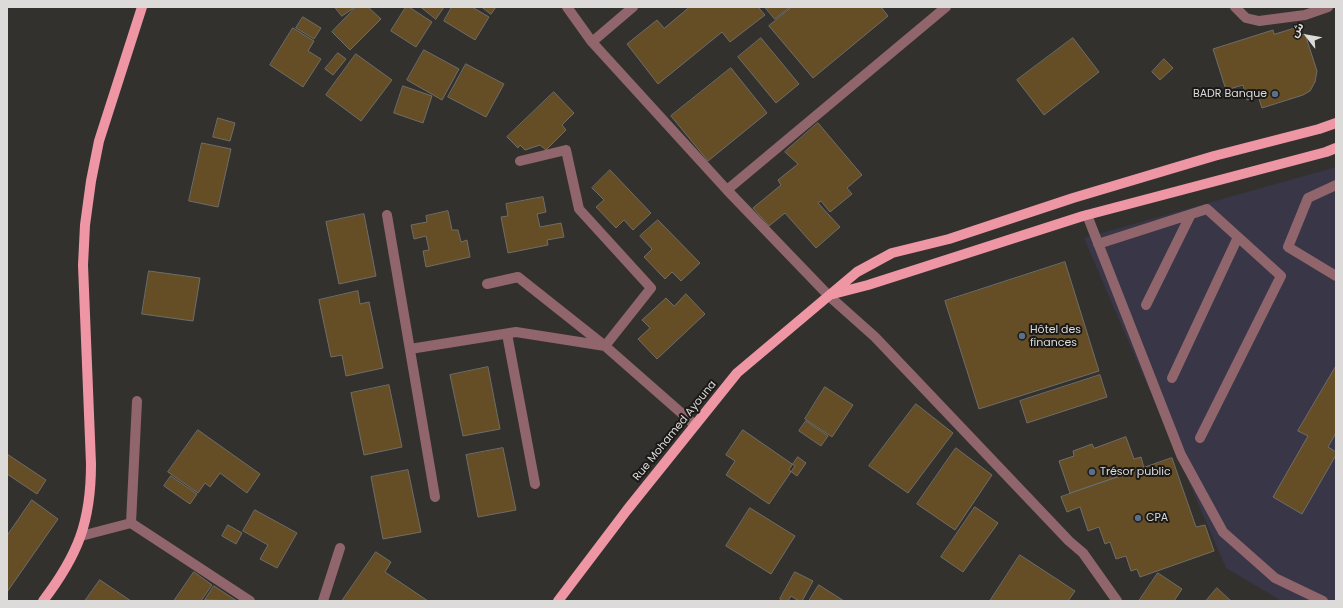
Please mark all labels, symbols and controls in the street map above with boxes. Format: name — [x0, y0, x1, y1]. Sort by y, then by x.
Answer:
north arrow — [1287, 16, 1327, 56]
text: ش — [1286, 19, 1307, 40]
place label: BADR Banque — [1193, 87, 1267, 101]
marker: BADR Banque — [1270, 89, 1280, 99]
place label: Hôtel des finances — [1030, 323, 1081, 349]
marker: Hôtel des finances — [1017, 331, 1027, 341]
street label: Rue Mohamed Ayouna — [630, 378, 720, 484]
place label: Trésor public — [1100, 465, 1171, 479]
marker: Trésor public — [1087, 467, 1097, 477]
place label: CPA — [1146, 511, 1168, 525]
marker: CPA — [1133, 513, 1143, 523]

